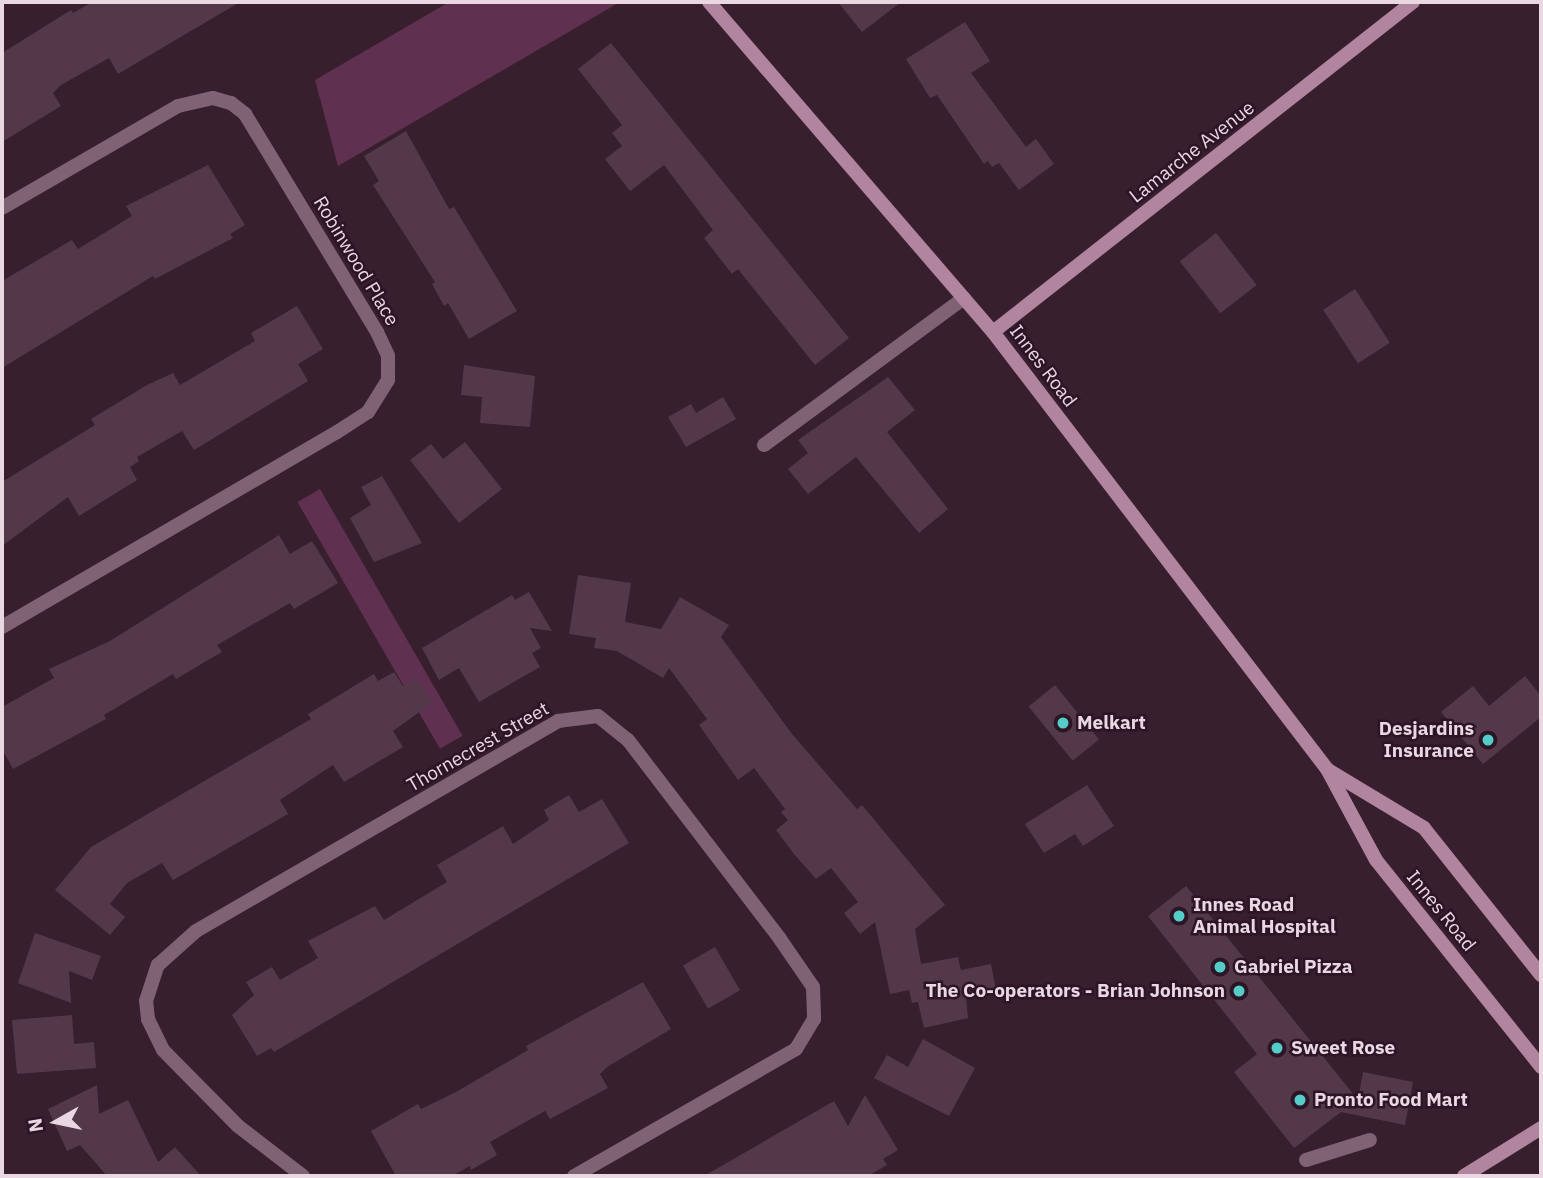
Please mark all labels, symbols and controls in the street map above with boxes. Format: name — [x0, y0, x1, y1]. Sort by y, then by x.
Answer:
street label: Lamarche Avenue — [1125, 96, 1259, 208]
street label: Robinwood Place — [308, 192, 404, 330]
street label: Innes Road — [1005, 320, 1081, 412]
street label: Thornecrest Street — [403, 697, 553, 797]
place label: Melkart — [1077, 712, 1146, 734]
marker: Melkart — [1055, 715, 1071, 731]
place label: Desjardins Insurance — [1379, 718, 1474, 762]
marker: Desjardins Insurance — [1480, 732, 1496, 748]
street label: Innes Road — [1402, 866, 1480, 956]
place label: Innes Road Animal Hospital — [1193, 894, 1336, 938]
marker: Innes Road Animal Hospital — [1171, 908, 1187, 924]
place label: Gabriel Pizza — [1234, 956, 1352, 978]
marker: Gabriel Pizza — [1212, 959, 1228, 975]
place label: The Co-operators - Brian Johnson — [925, 980, 1225, 1002]
marker: The Co-operators - Brian Johnson — [1231, 983, 1247, 999]
place label: Sweet Rose — [1291, 1037, 1395, 1059]
marker: Sweet Rose — [1269, 1040, 1285, 1056]
north arrow — [21, 1087, 91, 1157]
place label: Pronto Food Mart — [1314, 1089, 1468, 1111]
marker: Pronto Food Mart — [1292, 1092, 1308, 1108]
text: N — [22, 1117, 48, 1134]

